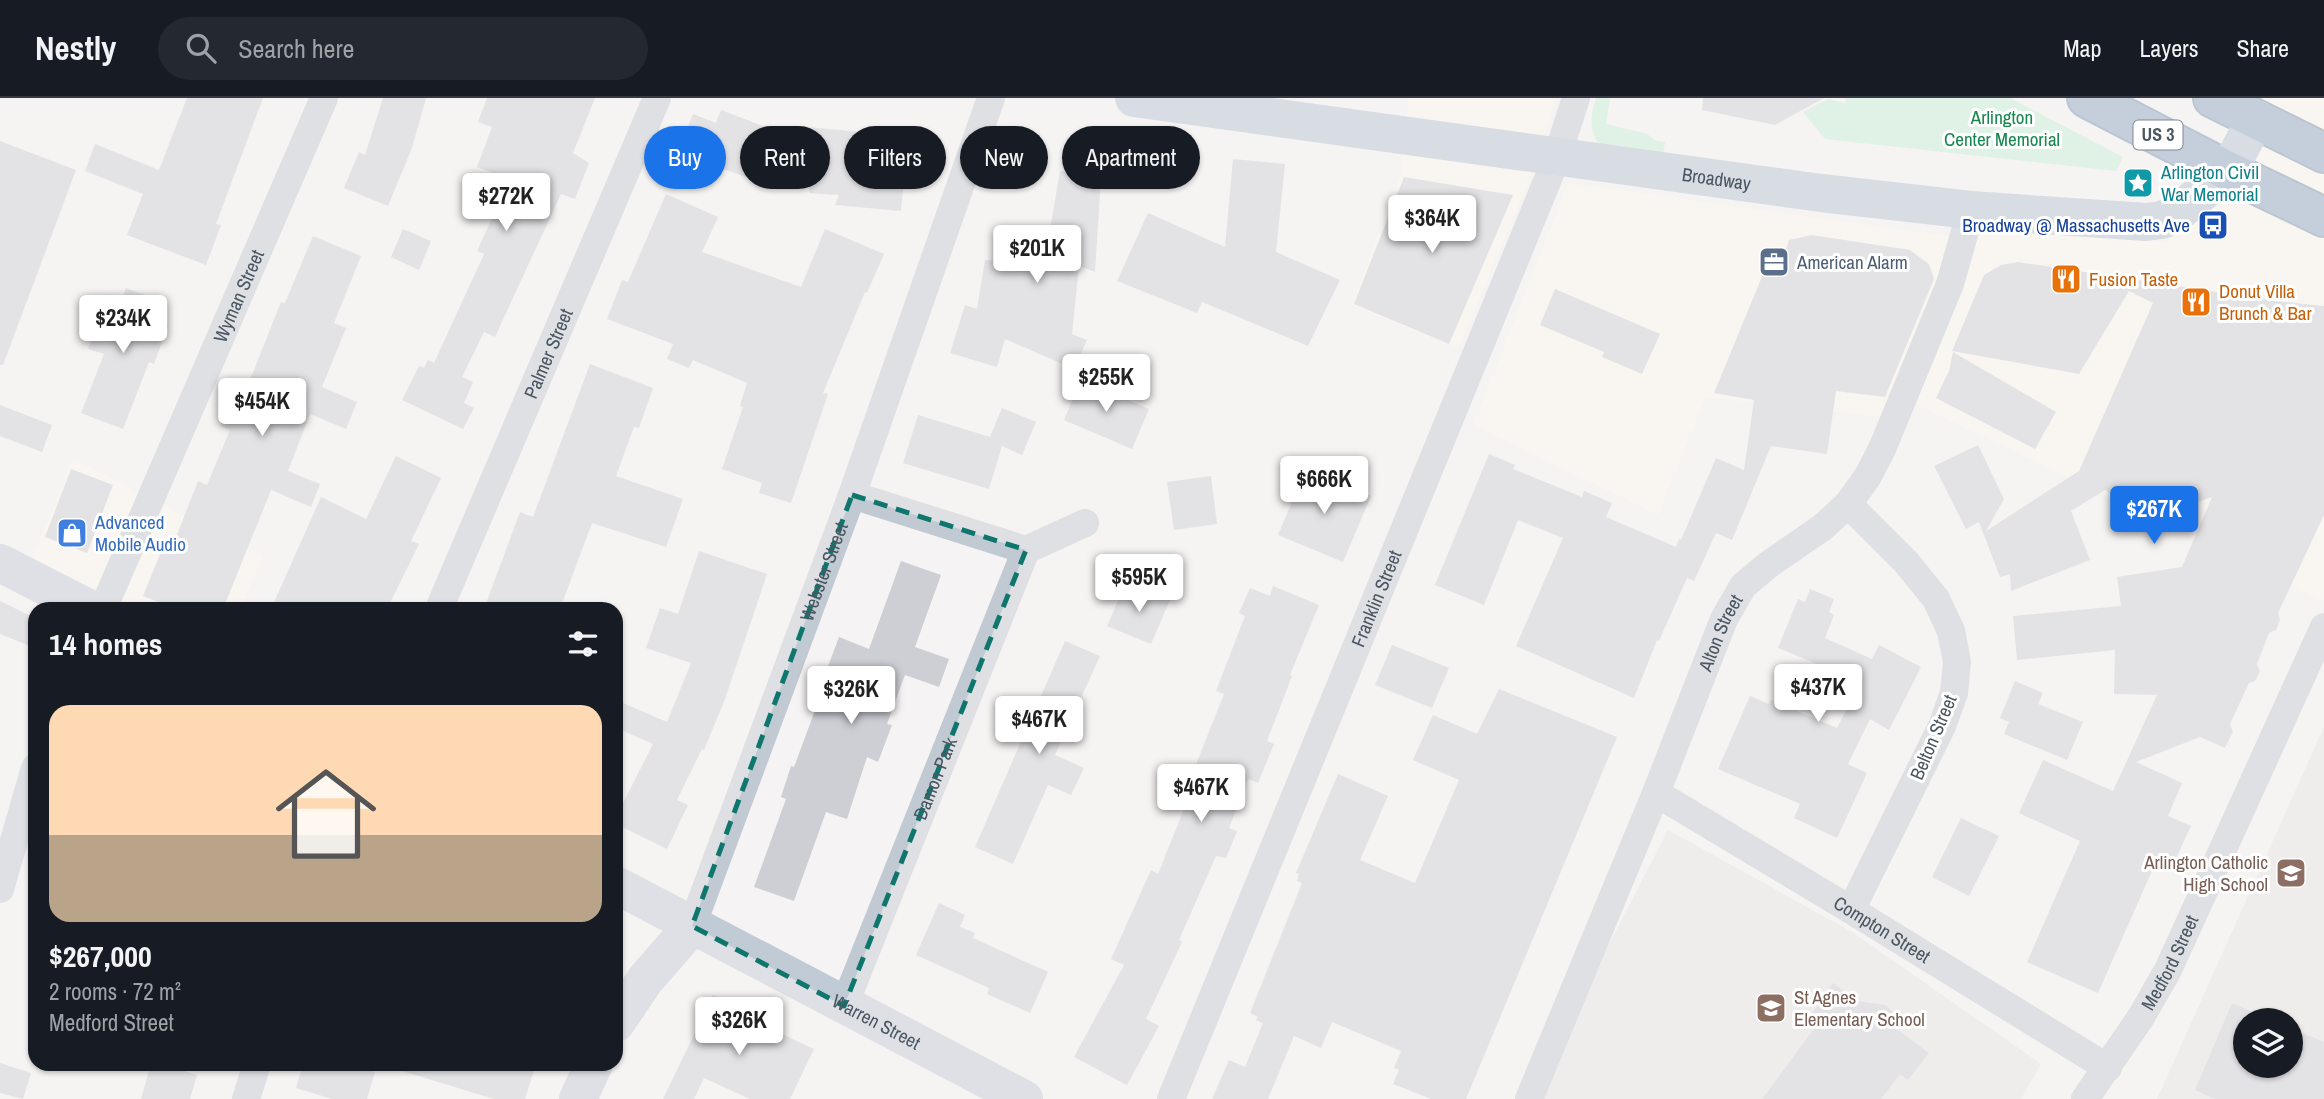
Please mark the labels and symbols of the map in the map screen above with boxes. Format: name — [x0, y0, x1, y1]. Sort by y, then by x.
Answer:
park label: Arlington Center Memorial — [1944, 104, 2060, 152]
road number: US 3 — [2134, 120, 2182, 150]
place label: Arlington Civil War Memorial — [2160, 159, 2259, 207]
street label: Broadway — [1680, 161, 1753, 196]
place icon: Arlington Civil War Memorial — [2121, 166, 2155, 200]
pin: $272K — [457, 174, 555, 233]
pin: $364K — [1383, 195, 1481, 255]
bus stop icon: Broadway @ Massachusetts Ave — [2196, 208, 2230, 242]
place label: Broadway @ Massachusetts Ave — [1962, 212, 2190, 238]
pin: $201K — [988, 226, 1086, 285]
street label: Wyman Street — [207, 245, 270, 346]
office icon: American Alarm — [1757, 245, 1791, 279]
place label: American Alarm — [1796, 249, 1908, 275]
restaurant icon: Fusion Taste — [2049, 262, 2083, 296]
place label: Fusion Taste — [2089, 266, 2178, 292]
place label: Donut Villa Brunch & Bar — [2219, 278, 2312, 326]
restaurant icon: Donut Villa Brunch & Bar — [2179, 285, 2213, 319]
pin: $234K — [74, 296, 172, 355]
street label: Palmer Street — [517, 304, 579, 402]
pin: $255K — [1057, 354, 1155, 414]
pin: $454K — [213, 378, 311, 438]
pin: $666K — [1275, 456, 1373, 516]
pin: $267K — [2105, 486, 2203, 546]
place label: Advanced Mobile Audio — [94, 509, 186, 557]
shop icon: Advanced Mobile Audio — [55, 516, 89, 550]
street label: Webster Street — [793, 518, 854, 625]
street label: Franklin Street — [1345, 546, 1408, 651]
pin: $595K — [1090, 554, 1188, 614]
street label: Alton Street — [1692, 589, 1749, 676]
pin: $437K — [1769, 664, 1867, 724]
pin: $326K — [802, 666, 900, 726]
street label: Belton Street — [1903, 690, 1963, 784]
pin: $467K — [990, 696, 1088, 756]
street label: Damon Park — [907, 733, 963, 824]
pin: $467K — [1152, 764, 1250, 824]
place label: Arlington Catholic High School — [2143, 849, 2268, 897]
school or university icon: Arlington Catholic High School — [2274, 856, 2308, 890]
street label: Compton Street — [1829, 890, 1936, 969]
street label: Medford Street — [2135, 910, 2205, 1015]
place label: St Agnes Elementary School — [1794, 984, 1925, 1032]
street label: Warren Street — [828, 988, 926, 1056]
school or university icon: St Agnes Elementary School — [1754, 991, 1788, 1025]
pin: $326K — [690, 998, 788, 1057]

